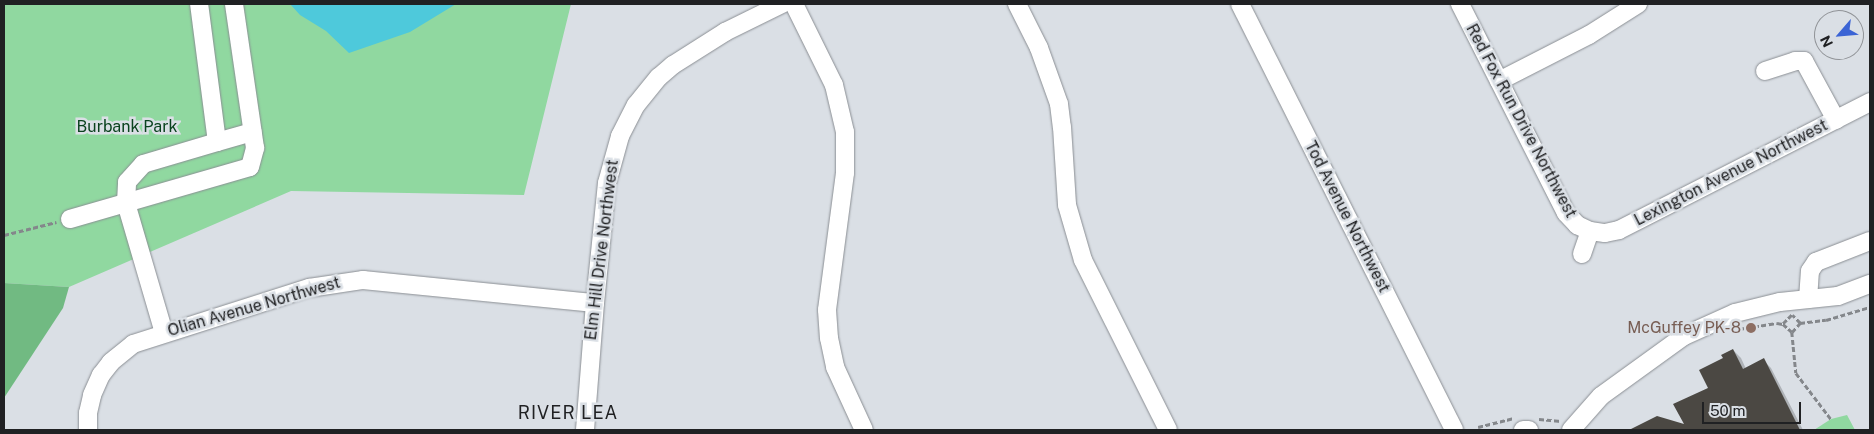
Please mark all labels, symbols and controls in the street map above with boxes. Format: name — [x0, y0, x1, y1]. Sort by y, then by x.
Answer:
north arrow — [1814, 10, 1864, 60]
street label: Red Fox Run Drive Northwest — [1462, 21, 1580, 221]
text: N — [1817, 33, 1836, 50]
street label: Lexington Avenue Northwest — [1631, 116, 1831, 230]
park label: Burbank Park — [77, 117, 177, 137]
street label: Tod Avenue Northwest — [1300, 138, 1394, 296]
street label: Elm Hill Drive Northwest — [581, 159, 623, 341]
street label: Olian Avenue Northwest — [165, 273, 343, 341]
place label: McGuffey PK-8 — [1627, 318, 1741, 338]
marker: McGuffey PK-8 — [1745, 322, 1757, 334]
scale bar — [1704, 392, 1803, 424]
district label: RIVER LEA — [517, 402, 619, 424]
text: 50 m — [1710, 402, 1745, 419]

